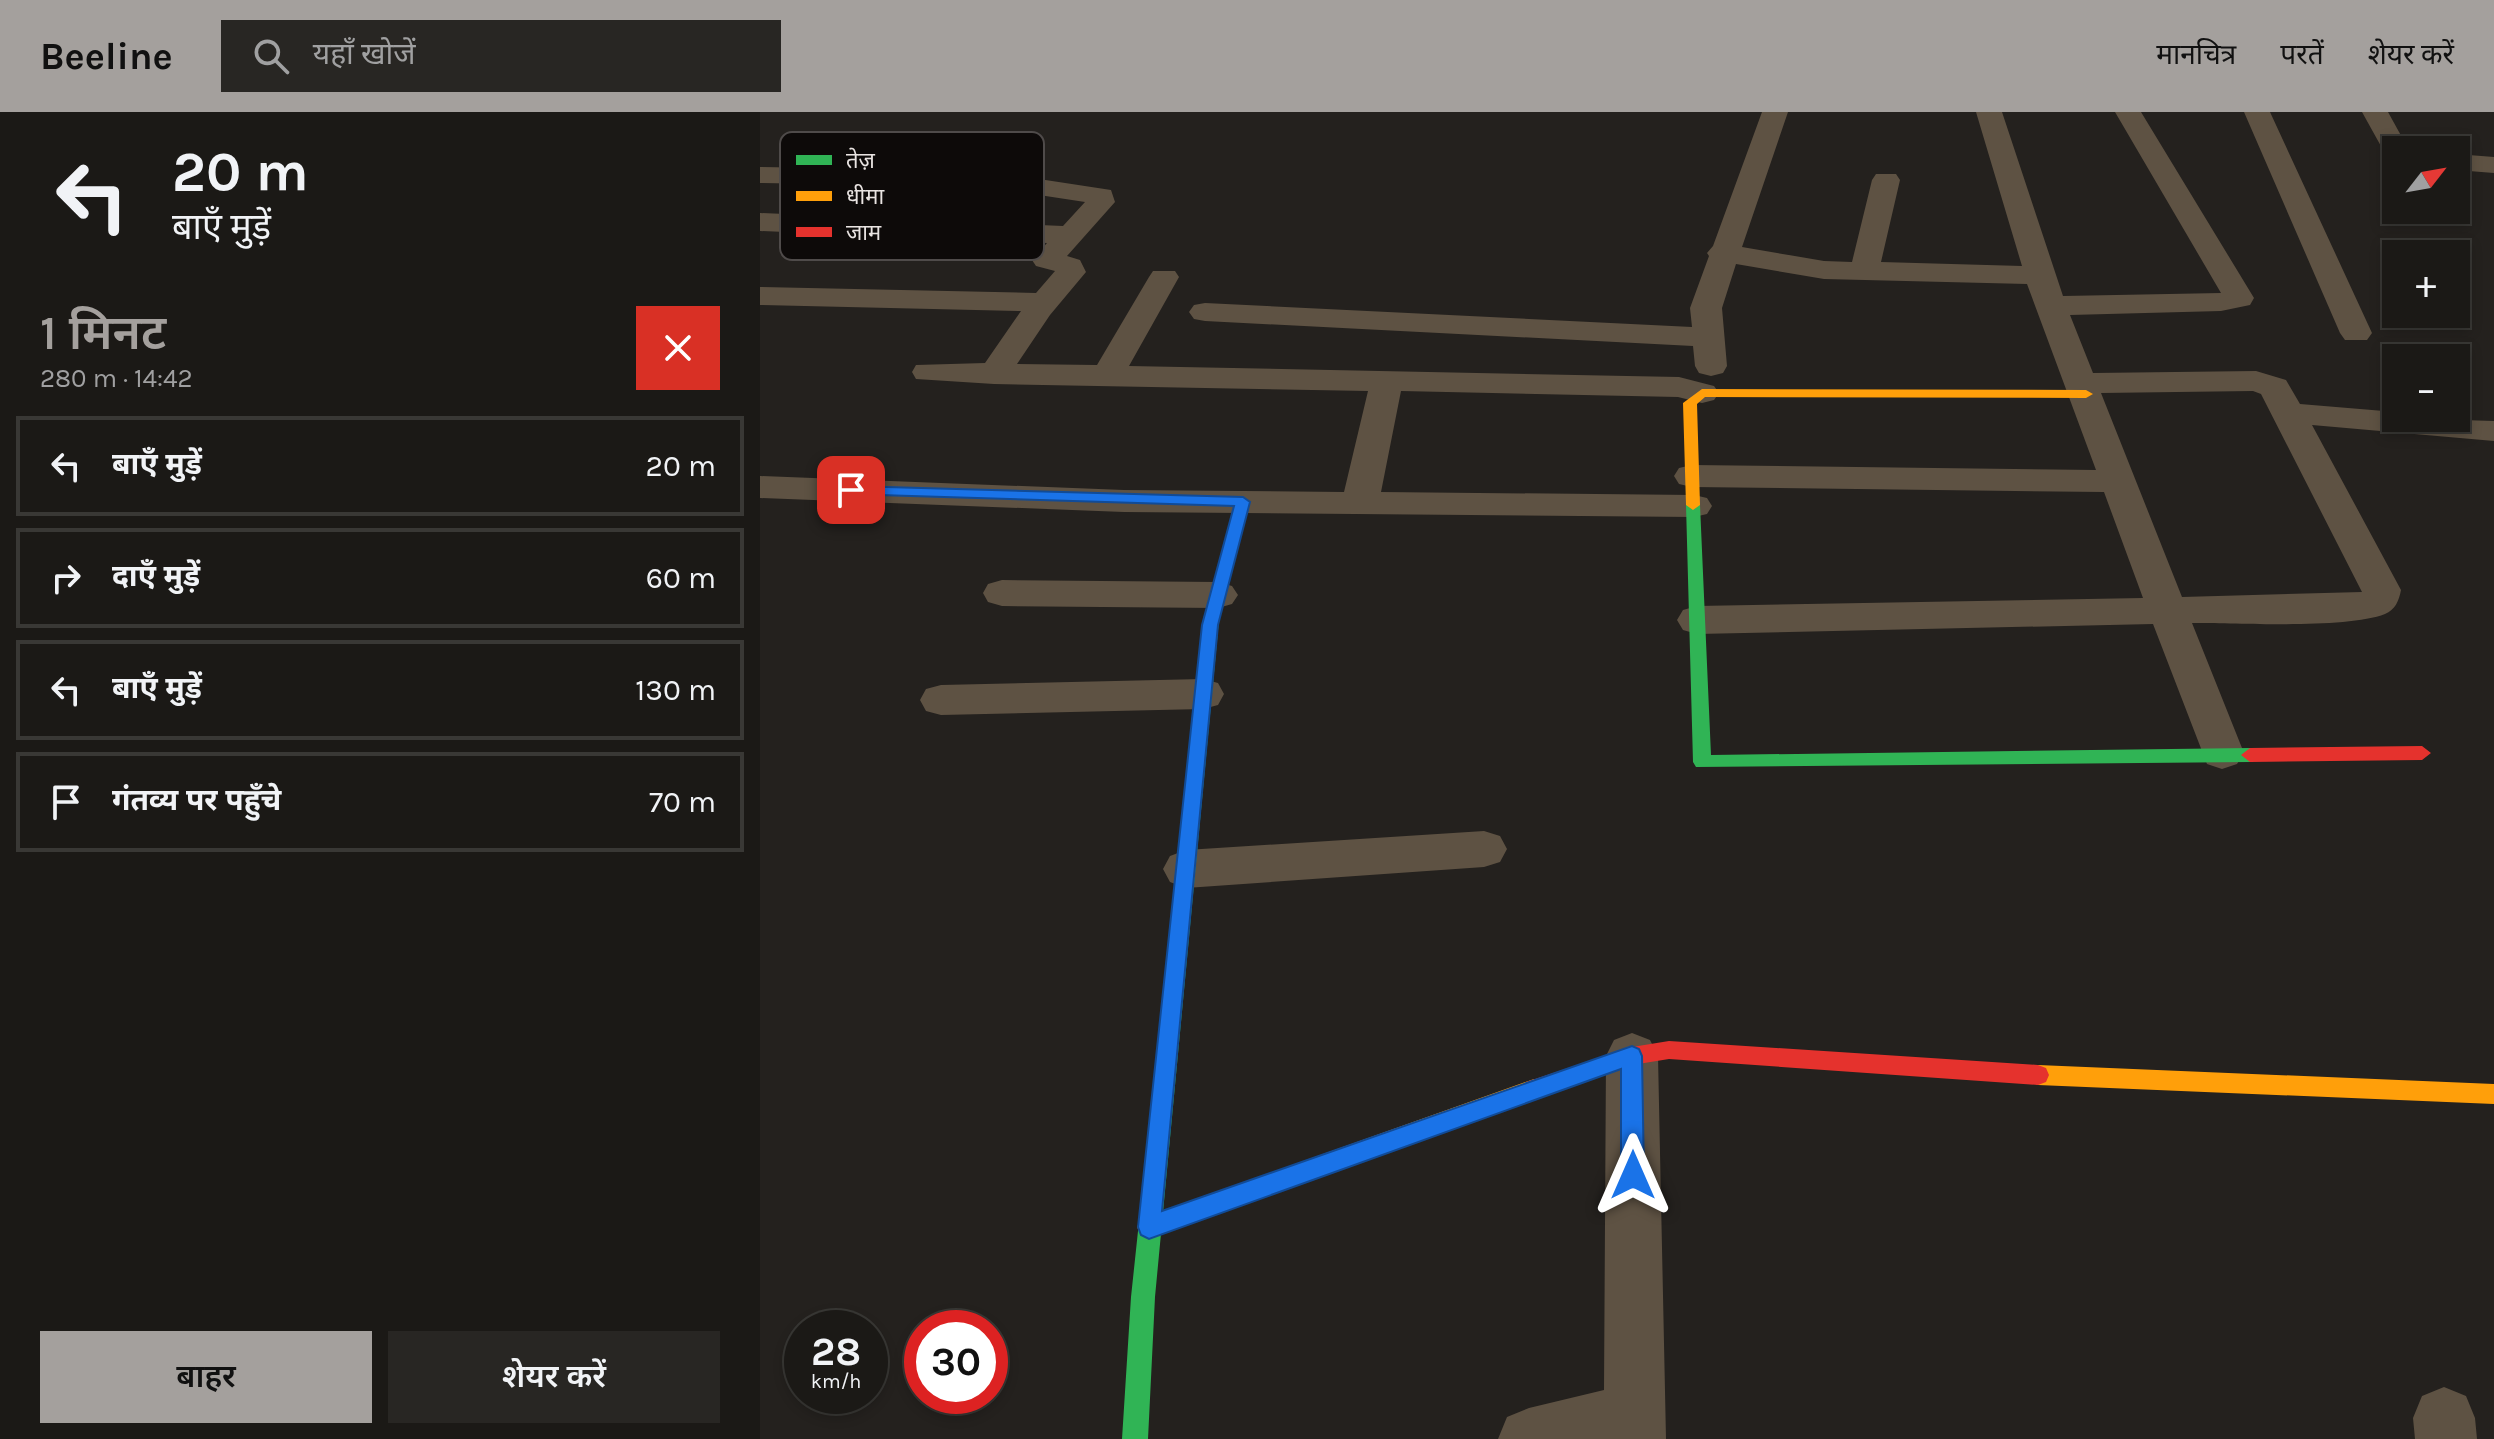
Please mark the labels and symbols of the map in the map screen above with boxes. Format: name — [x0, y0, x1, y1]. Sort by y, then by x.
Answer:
legend — [780, 132, 1044, 260]
north arrow — [2382, 136, 2470, 224]
text: तेज़ — [846, 147, 876, 174]
text: धीमा — [846, 184, 884, 210]
text: जाम — [846, 220, 882, 246]
pin — [817, 456, 885, 524]
position arrow — [1591, 1133, 1675, 1217]
speed limit sign: 30 — [904, 1310, 1008, 1414]

